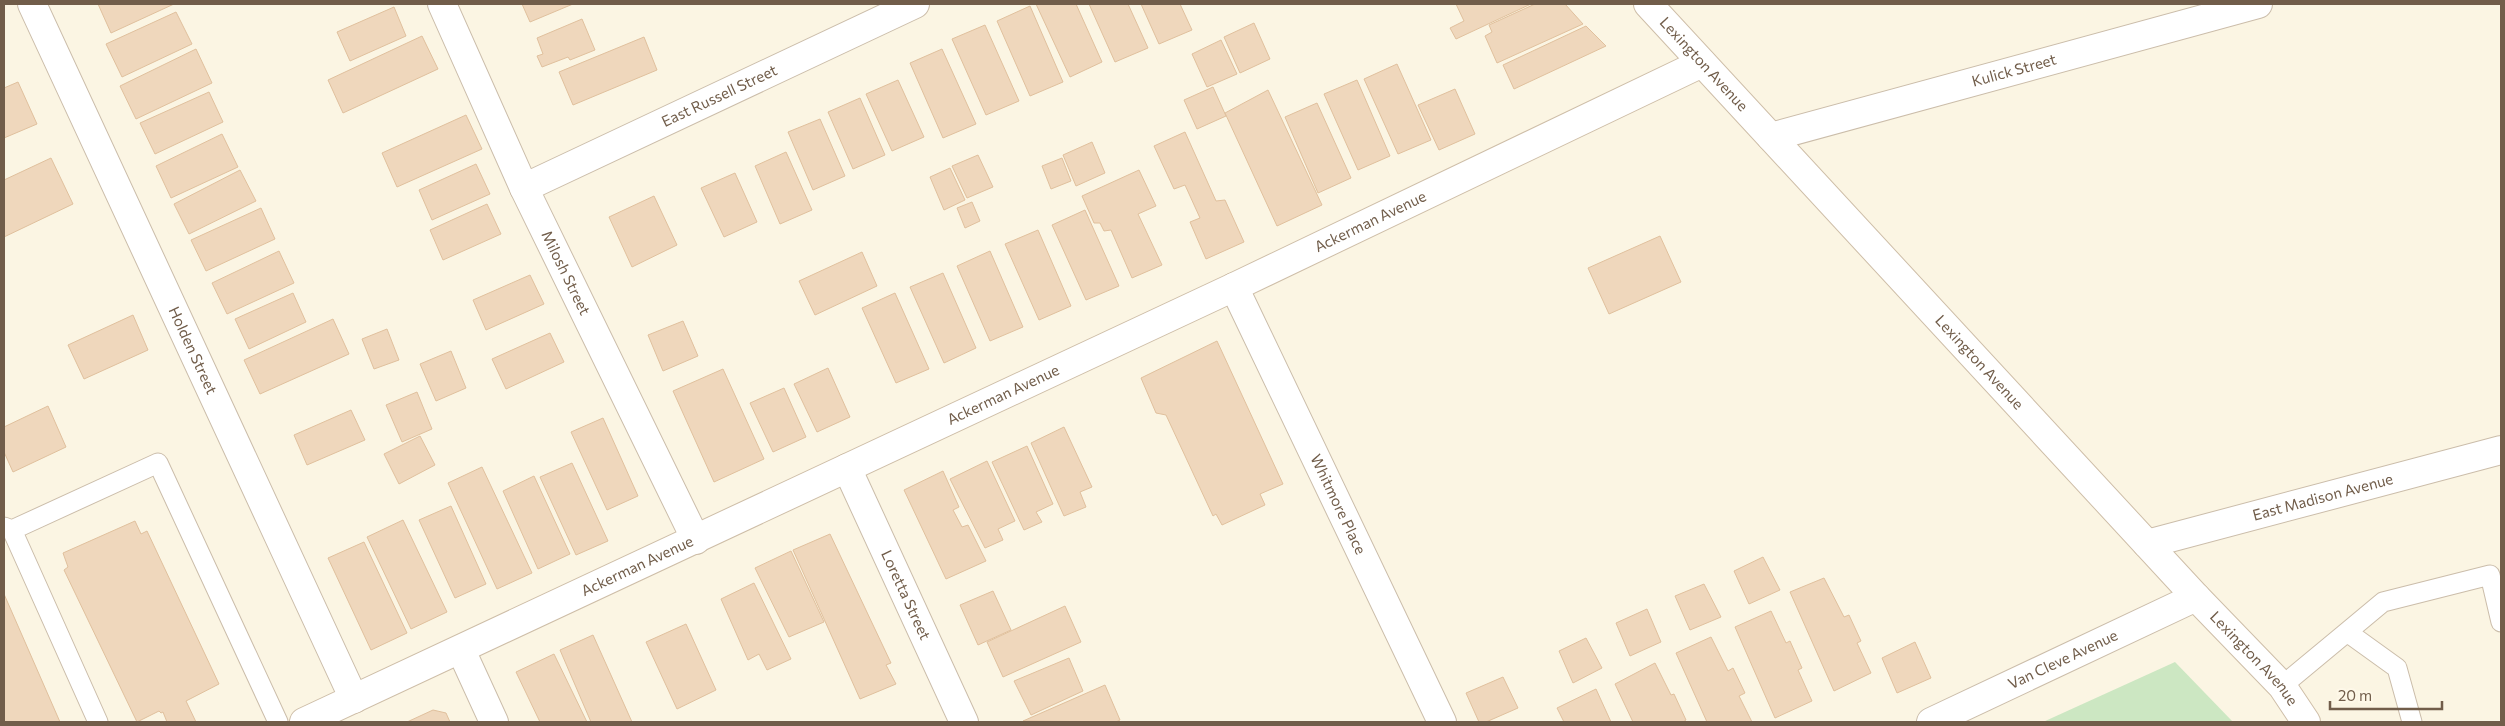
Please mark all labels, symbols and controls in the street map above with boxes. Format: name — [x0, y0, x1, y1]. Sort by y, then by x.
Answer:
street label: Lexington Avenue — [1656, 13, 1752, 114]
street label: Kulick Street — [1970, 50, 2058, 90]
street label: East Russell Street — [658, 60, 780, 130]
street label: Ackerman Avenue — [1311, 186, 1429, 255]
street label: Milosh Street — [538, 227, 595, 318]
street label: Holden Street — [165, 304, 222, 397]
street label: Lexington Avenue — [1932, 311, 2028, 413]
street label: Ackerman Avenue — [944, 360, 1062, 428]
street label: Whitmore Place — [1307, 451, 1371, 557]
street label: East Madison Avenue — [2250, 469, 2395, 524]
street label: Ackerman Avenue — [578, 531, 696, 599]
street label: Loretta Street — [878, 547, 935, 642]
street label: Lexington Avenue — [2207, 607, 2302, 709]
street label: Van Cleve Avenue — [2005, 625, 2120, 692]
scale bar — [2330, 678, 2442, 710]
text: 20 m — [2338, 686, 2372, 704]

